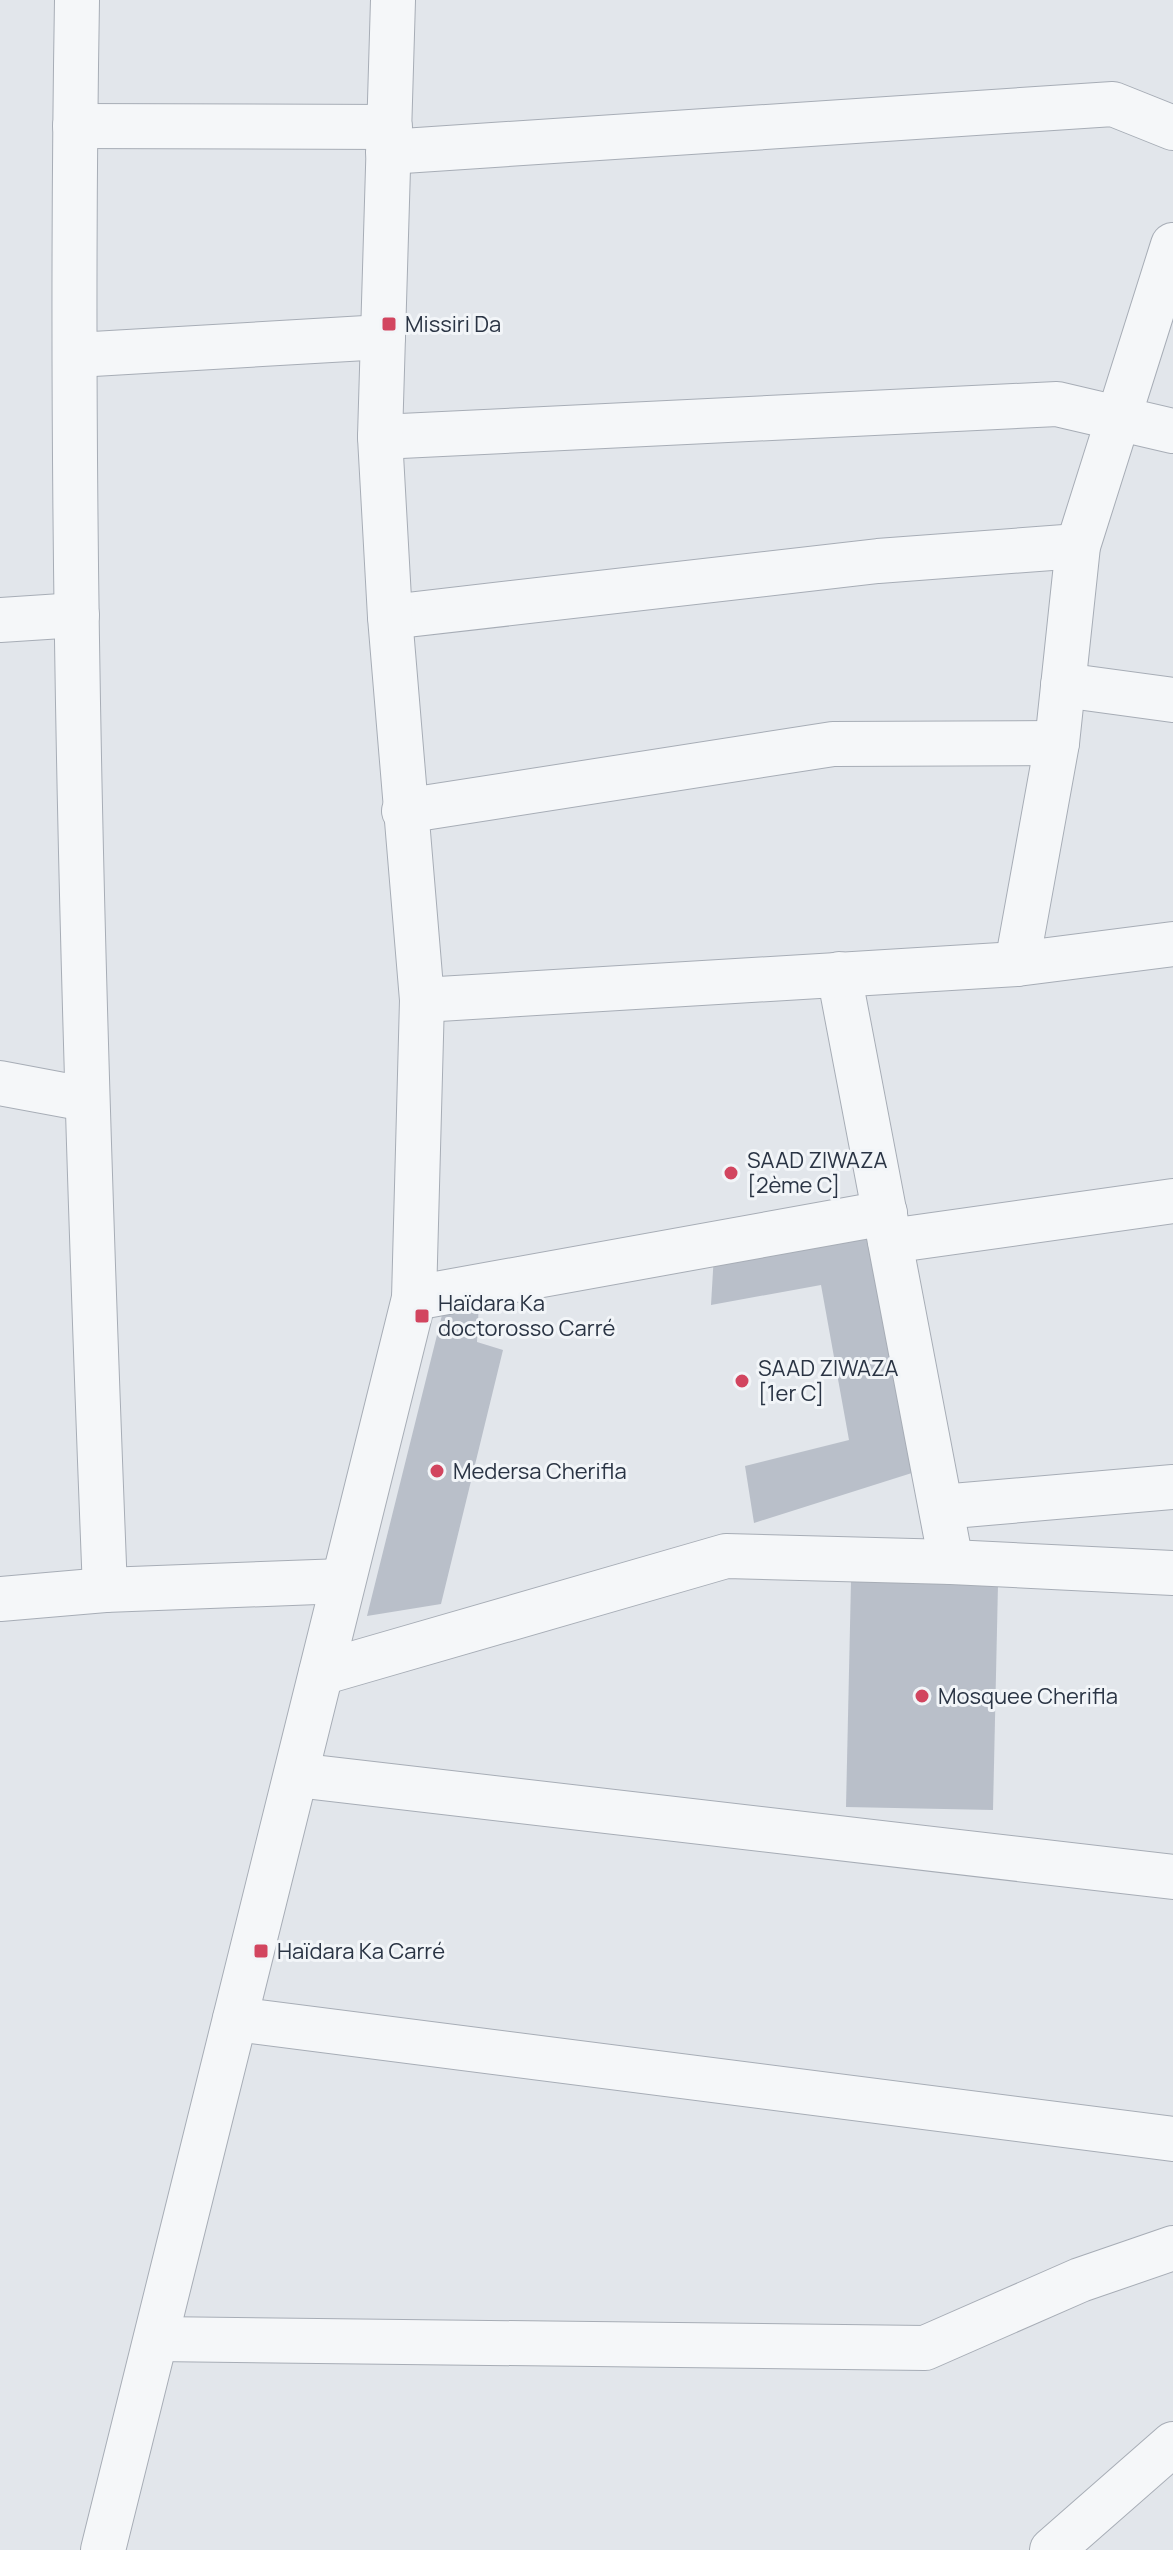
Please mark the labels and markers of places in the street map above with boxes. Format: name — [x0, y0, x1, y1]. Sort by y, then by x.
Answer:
place label: Missiri Da — [405, 309, 501, 339]
marker: Missiri Da — [380, 315, 398, 333]
place label: SAAD ZIWAZA [2ème C] — [747, 1145, 888, 1200]
marker: SAAD ZIWAZA [2ème C] — [722, 1164, 740, 1182]
place label: Haïdara Ka doctorosso Carré — [438, 1288, 616, 1343]
marker: Haïdara Ka doctorosso Carré — [413, 1307, 431, 1325]
place label: SAAD ZIWAZA [1er C] — [758, 1353, 899, 1408]
marker: SAAD ZIWAZA [1er C] — [733, 1372, 751, 1390]
place label: Medersa Cherifla — [453, 1456, 627, 1486]
marker: Medersa Cherifla — [428, 1462, 446, 1480]
place label: Mosquee Cherifla — [938, 1681, 1118, 1711]
marker: Mosquee Cherifla — [913, 1687, 931, 1705]
place label: Haïdara Ka Carré — [277, 1936, 445, 1966]
marker: Haïdara Ka Carré — [252, 1942, 270, 1960]

